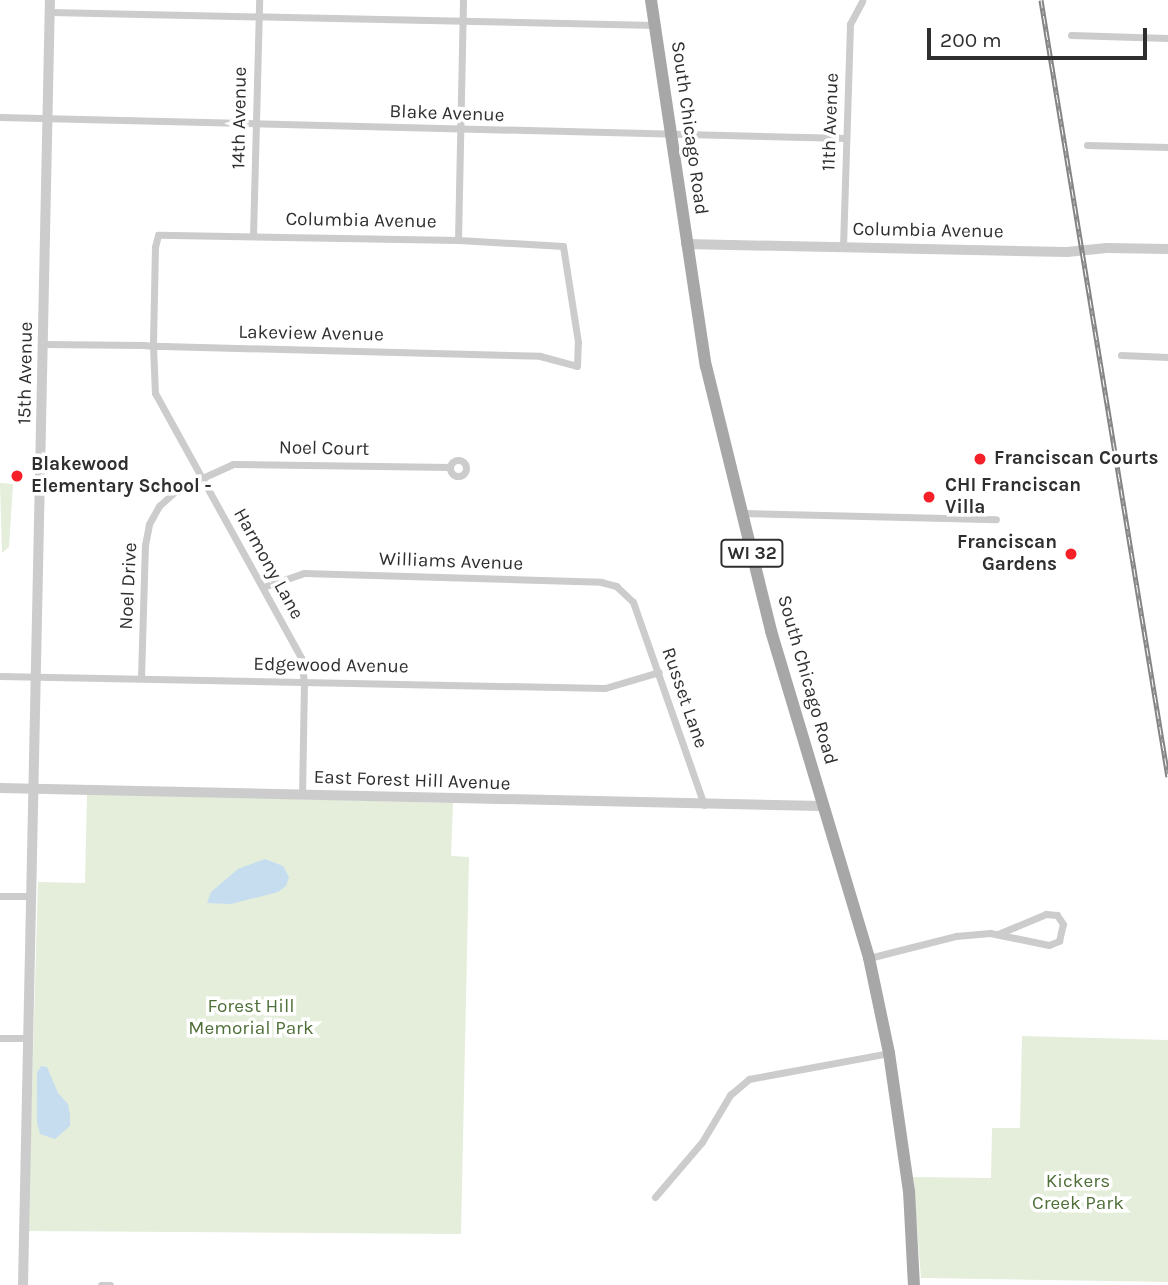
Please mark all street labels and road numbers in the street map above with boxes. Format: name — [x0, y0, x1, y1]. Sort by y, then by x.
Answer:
street label: South Chicago Road — [666, 40, 712, 216]
street label: 14th Avenue — [228, 67, 252, 169]
street label: 11th Avenue — [818, 73, 844, 171]
street label: Blake Avenue — [389, 101, 505, 127]
street label: Columbia Avenue — [285, 208, 437, 234]
street label: Columbia Avenue — [852, 218, 1004, 244]
street label: 15th Avenue — [14, 321, 38, 425]
street label: Lakeview Avenue — [238, 321, 384, 347]
street label: Noel Court — [279, 437, 369, 461]
street label: Harmony Lane — [228, 504, 308, 624]
road number: WI 32 — [719, 538, 785, 568]
street label: Noel Drive — [115, 542, 143, 630]
street label: Williams Avenue — [379, 548, 523, 576]
street label: South Chicago Road — [772, 593, 842, 767]
street label: Russet Lane — [656, 645, 712, 751]
street label: Edgewood Avenue — [253, 653, 409, 679]
street label: East Forest Hill Avenue — [313, 766, 511, 796]

